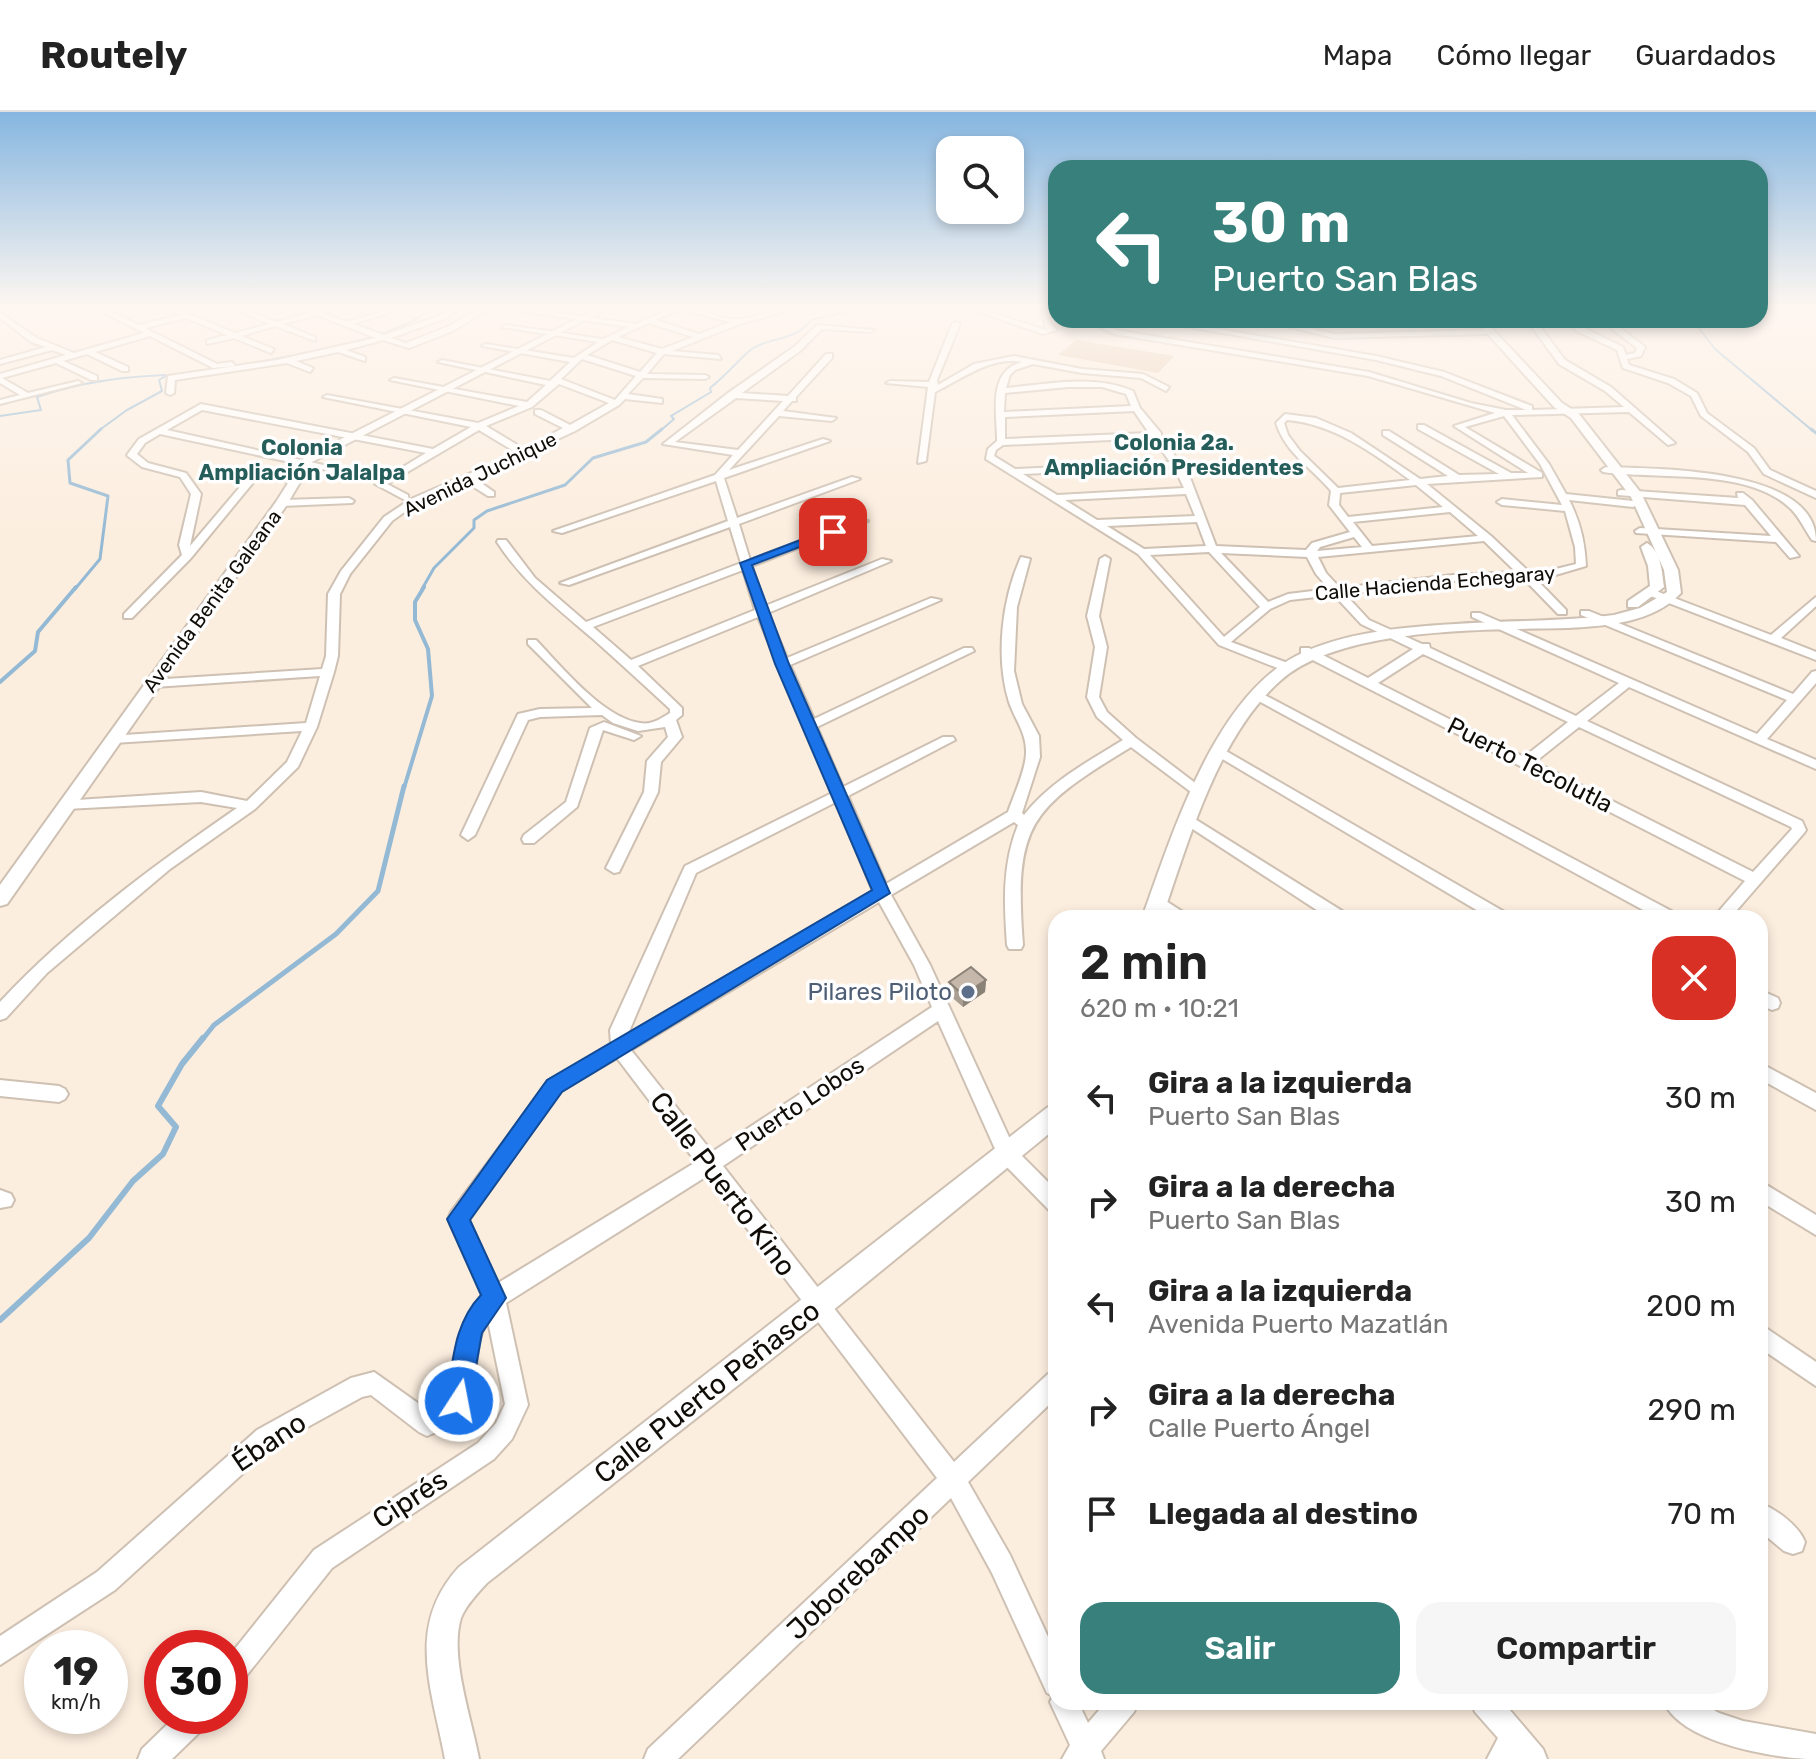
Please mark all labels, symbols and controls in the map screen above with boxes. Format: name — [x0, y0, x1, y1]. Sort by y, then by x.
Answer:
text: Routely — [40, 32, 187, 78]
text: Mapa — [1323, 39, 1392, 72]
text: Cómo llegar — [1436, 39, 1591, 72]
text: Guardados — [1635, 39, 1776, 72]
map controls — [936, 136, 1024, 224]
button: search — [936, 136, 1024, 224]
text: 30 m — [1212, 190, 1350, 256]
icon: left — [1080, 192, 1184, 296]
text: Puerto San Blas — [1212, 257, 1478, 300]
street label: Avenida Juchique — [400, 427, 560, 521]
district label: Colonia 2a. Ampliación Presidentes — [1044, 429, 1304, 481]
district label: Colonia Ampliación Jalalpa — [198, 434, 406, 486]
pin — [799, 498, 867, 566]
street label: Avenida Benita Galeana — [138, 505, 286, 697]
icon: arrive — [811, 510, 855, 554]
street label: Calle Hacienda Echegaray — [1314, 561, 1556, 605]
street label: Puerto Tecolutla — [1443, 711, 1617, 819]
text: 2 min — [1080, 934, 1208, 991]
button: close — [1652, 936, 1736, 1020]
place label: Pilares Piloto — [807, 978, 952, 1006]
marker: Pilares Piloto — [959, 983, 977, 1001]
text: 620 m · 10:21 — [1080, 993, 1239, 1024]
street label: Puerto Lobos — [730, 1051, 870, 1157]
text: Gira a la izquierda — [1148, 1065, 1412, 1101]
icon: left — [1080, 1076, 1124, 1120]
text: 30 m — [1665, 1080, 1736, 1116]
street label: Calle Puerto Kino — [643, 1085, 803, 1283]
text: Puerto San Blas — [1148, 1101, 1340, 1132]
text: Gira a la derecha — [1148, 1169, 1395, 1205]
icon: right — [1080, 1180, 1124, 1224]
text: 30 m — [1665, 1184, 1736, 1220]
text: Puerto San Blas — [1148, 1205, 1340, 1236]
text: Gira a la izquierda — [1148, 1273, 1412, 1309]
icon: left — [1080, 1284, 1124, 1328]
text: 200 m — [1646, 1288, 1736, 1324]
street label: Calle Puerto Peñasco — [588, 1294, 826, 1490]
text: Avenida Puerto Mazatlán — [1148, 1309, 1449, 1340]
position arrow — [417, 1359, 501, 1443]
text: Gira a la derecha — [1148, 1377, 1395, 1413]
icon: right — [1080, 1388, 1124, 1432]
text: 290 m — [1648, 1392, 1736, 1428]
street label: Ébano — [226, 1405, 312, 1479]
text: Calle Puerto Ángel — [1148, 1413, 1370, 1444]
street label: Ciprés — [366, 1463, 454, 1535]
icon: arrive — [1080, 1492, 1124, 1536]
text: Llegada al destino — [1148, 1496, 1418, 1532]
text: 70 m — [1668, 1496, 1736, 1532]
street label: Joborebampo — [780, 1498, 936, 1646]
button: Salir — [1080, 1602, 1400, 1694]
button: Compartir — [1416, 1602, 1736, 1694]
speed limit sign: 30 — [144, 1630, 248, 1734]
text: 19 — [53, 1648, 99, 1695]
text: km/h — [51, 1690, 101, 1714]

